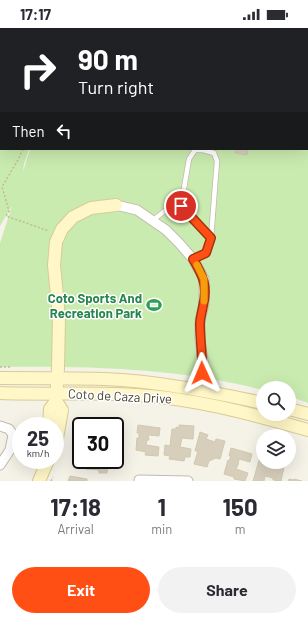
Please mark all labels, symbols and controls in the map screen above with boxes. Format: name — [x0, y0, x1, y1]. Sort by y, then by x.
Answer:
text: 17:17 — [20, 5, 51, 23]
text: 90 m — [78, 42, 138, 76]
icon: right — [12, 44, 64, 96]
text: Turn right — [78, 76, 154, 98]
icon: left — [53, 120, 75, 142]
text: Then — [12, 122, 45, 140]
pin — [164, 189, 198, 223]
icon: arrive — [170, 195, 192, 217]
place label: Coto Sports And Recreation Park — [48, 290, 142, 321]
sports icon: Coto Sports And Recreation Park — [145, 296, 163, 314]
position arrow — [181, 352, 223, 394]
map controls — [256, 381, 296, 469]
button: search — [256, 381, 296, 421]
street label: Coto de Caza Drive — [68, 385, 173, 407]
speed limit sign: 30 — [72, 417, 124, 469]
text: 25 — [27, 426, 49, 450]
button: layers — [256, 429, 296, 469]
text: km/h — [27, 447, 49, 459]
text: 17:18 — [50, 492, 101, 521]
text: 1 — [157, 492, 166, 521]
text: 150 — [223, 492, 258, 521]
text: Arrival — [57, 521, 94, 537]
text: min — [151, 521, 172, 537]
text: m — [235, 521, 245, 537]
button: Exit — [12, 567, 150, 613]
button: Share — [158, 567, 296, 613]

